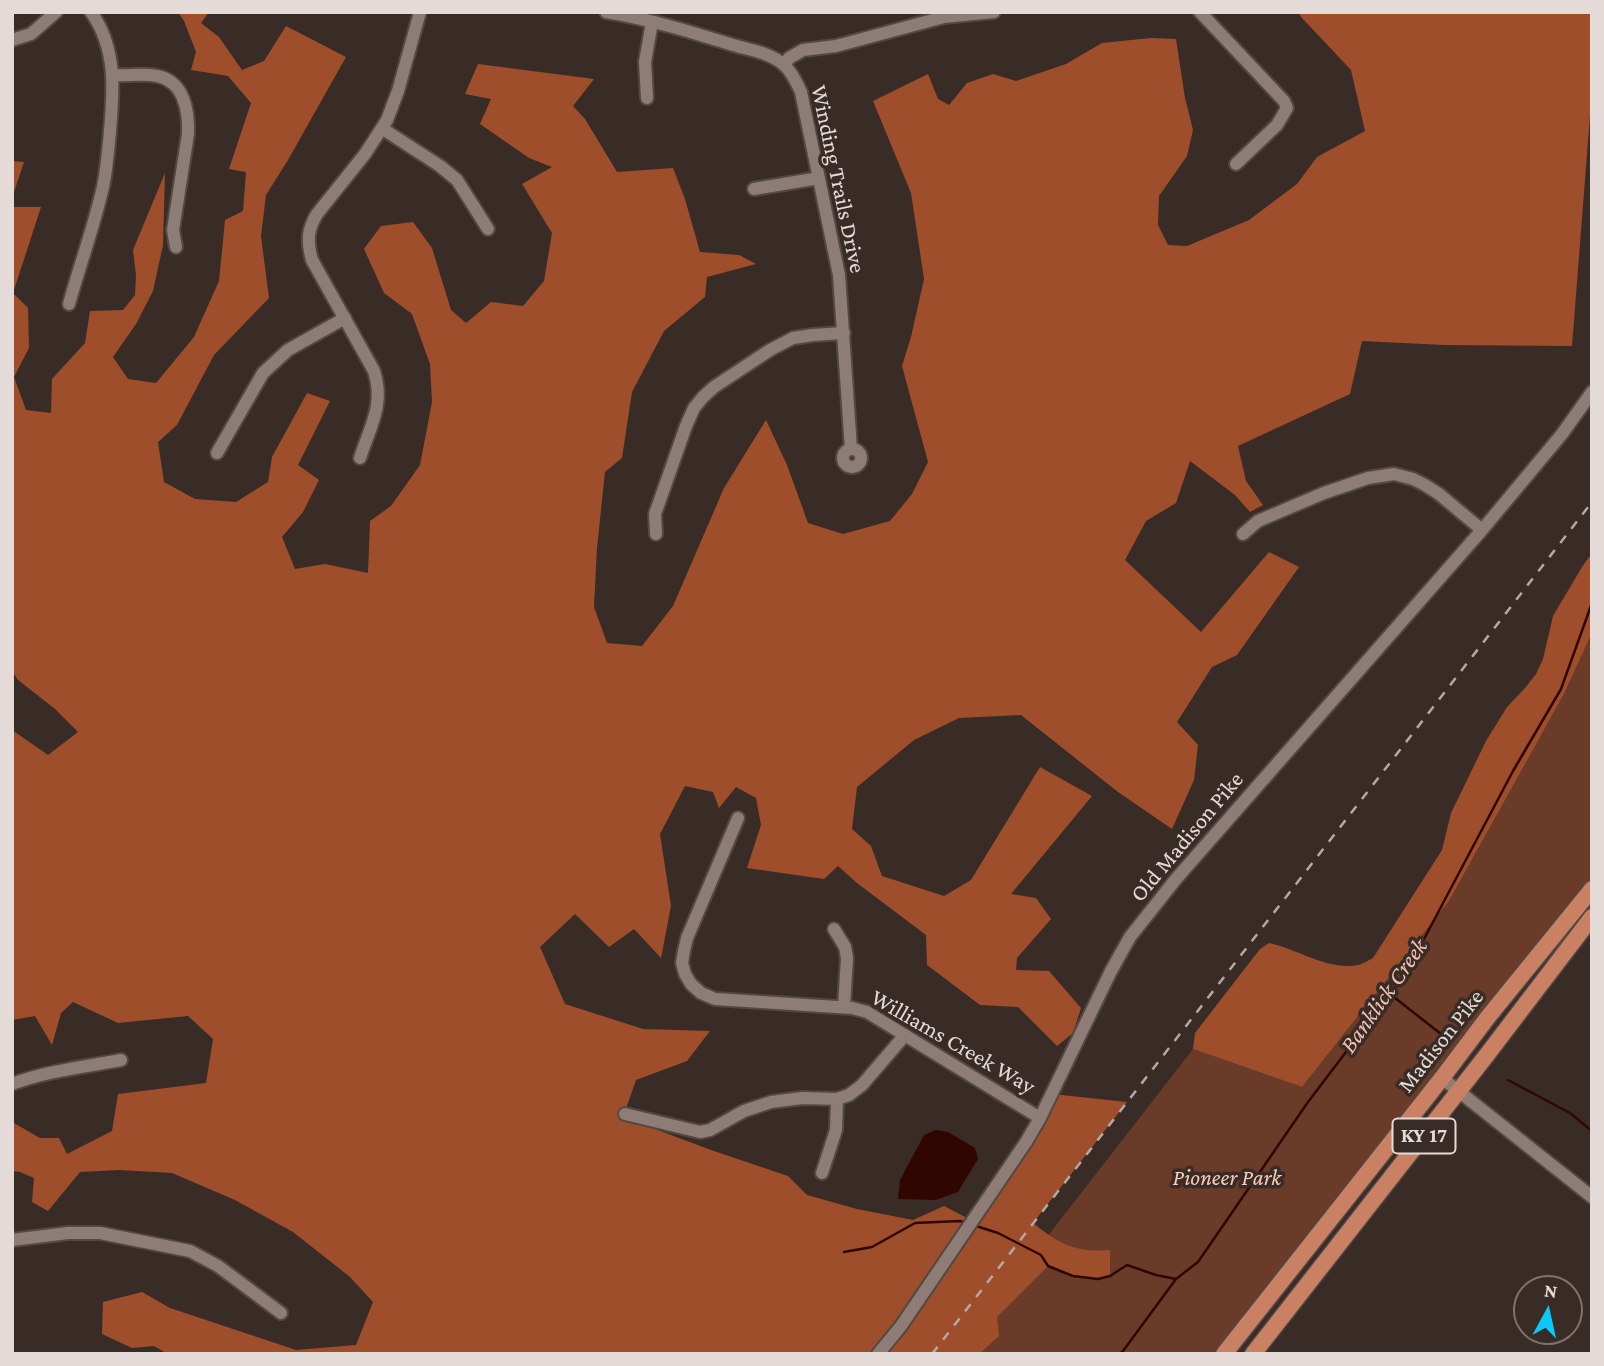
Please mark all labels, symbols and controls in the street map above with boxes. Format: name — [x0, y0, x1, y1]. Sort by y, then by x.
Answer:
street label: Winding Trails Drive — [805, 83, 871, 275]
street label: Old Madison Pike — [1125, 766, 1249, 908]
water label: Banklick Creek — [1334, 933, 1434, 1059]
street label: Williams Creek Way — [866, 984, 1040, 1100]
street label: Madison Pike — [1392, 984, 1490, 1098]
road number: KY 17 — [1392, 1118, 1456, 1154]
park label: Pioneer Park — [1173, 1164, 1281, 1192]
north arrow — [1513, 1275, 1583, 1345]
text: N — [1543, 1279, 1559, 1302]

